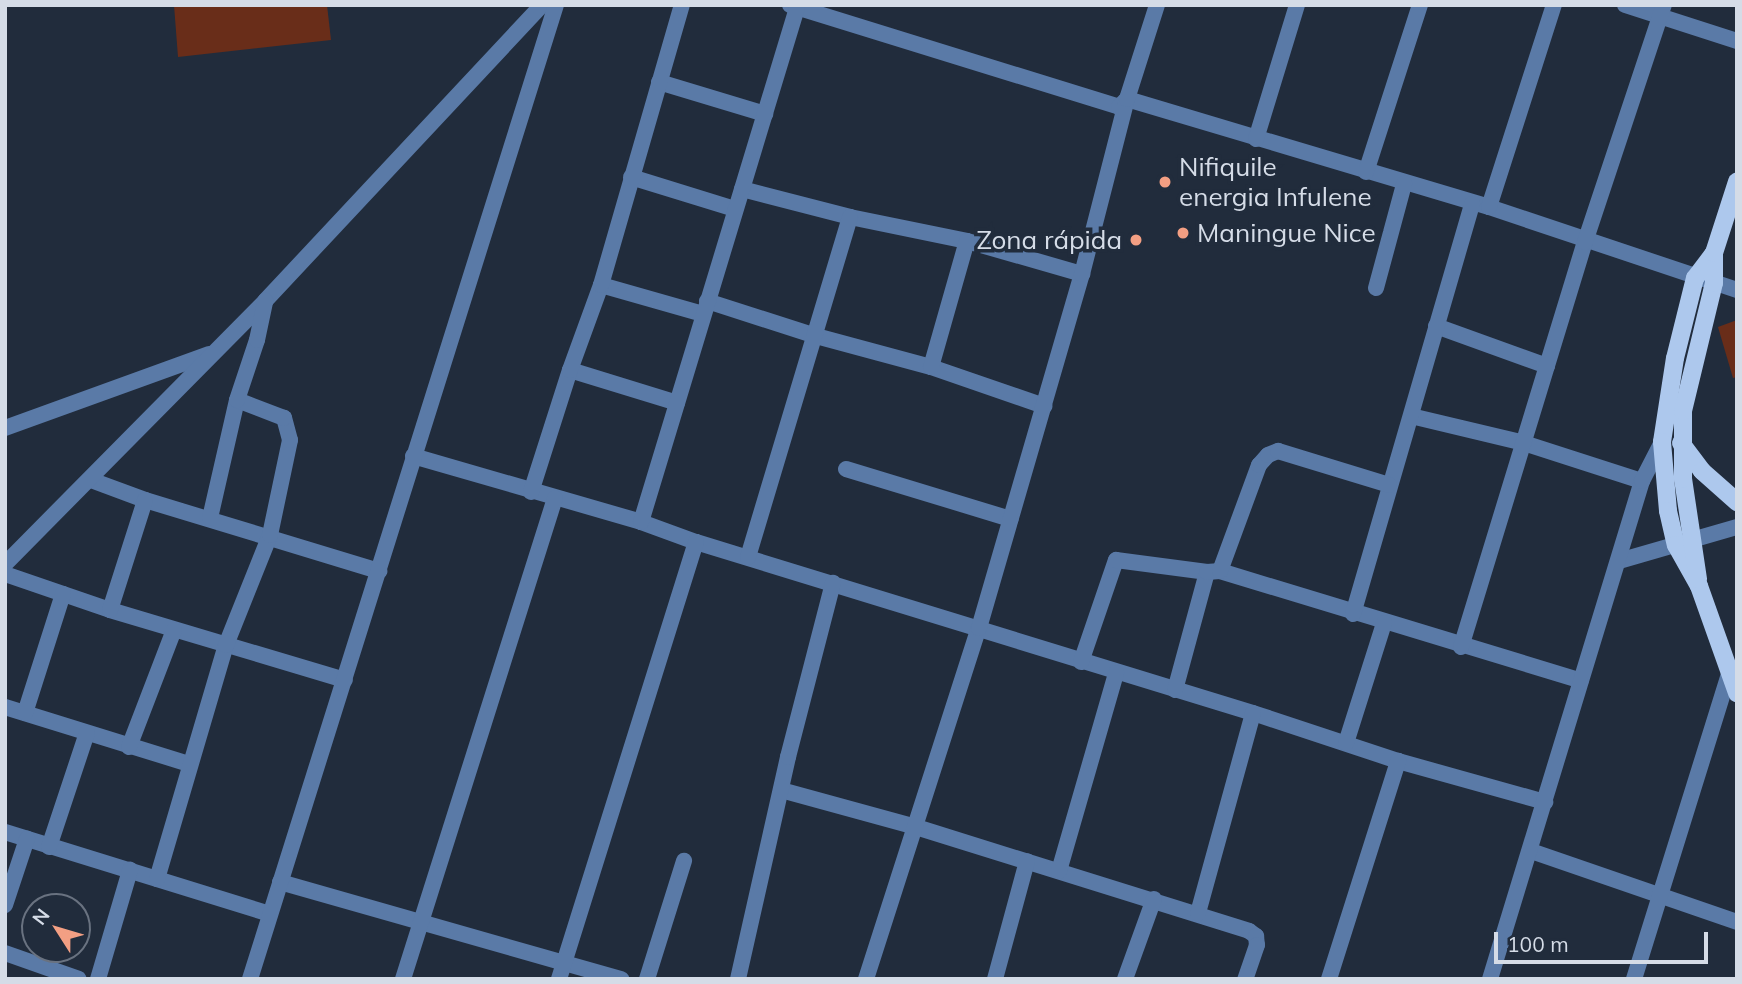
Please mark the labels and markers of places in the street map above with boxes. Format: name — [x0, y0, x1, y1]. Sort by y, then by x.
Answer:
place label: Nifiquile energia Infulene — [1179, 151, 1372, 212]
marker: Nifiquile energia Infulene — [1157, 174, 1173, 190]
place label: Maningue Nice — [1197, 217, 1376, 249]
place label: Zona rápida — [976, 224, 1122, 256]
marker: Maningue Nice — [1175, 225, 1191, 241]
marker: Zona rápida — [1128, 232, 1144, 248]

